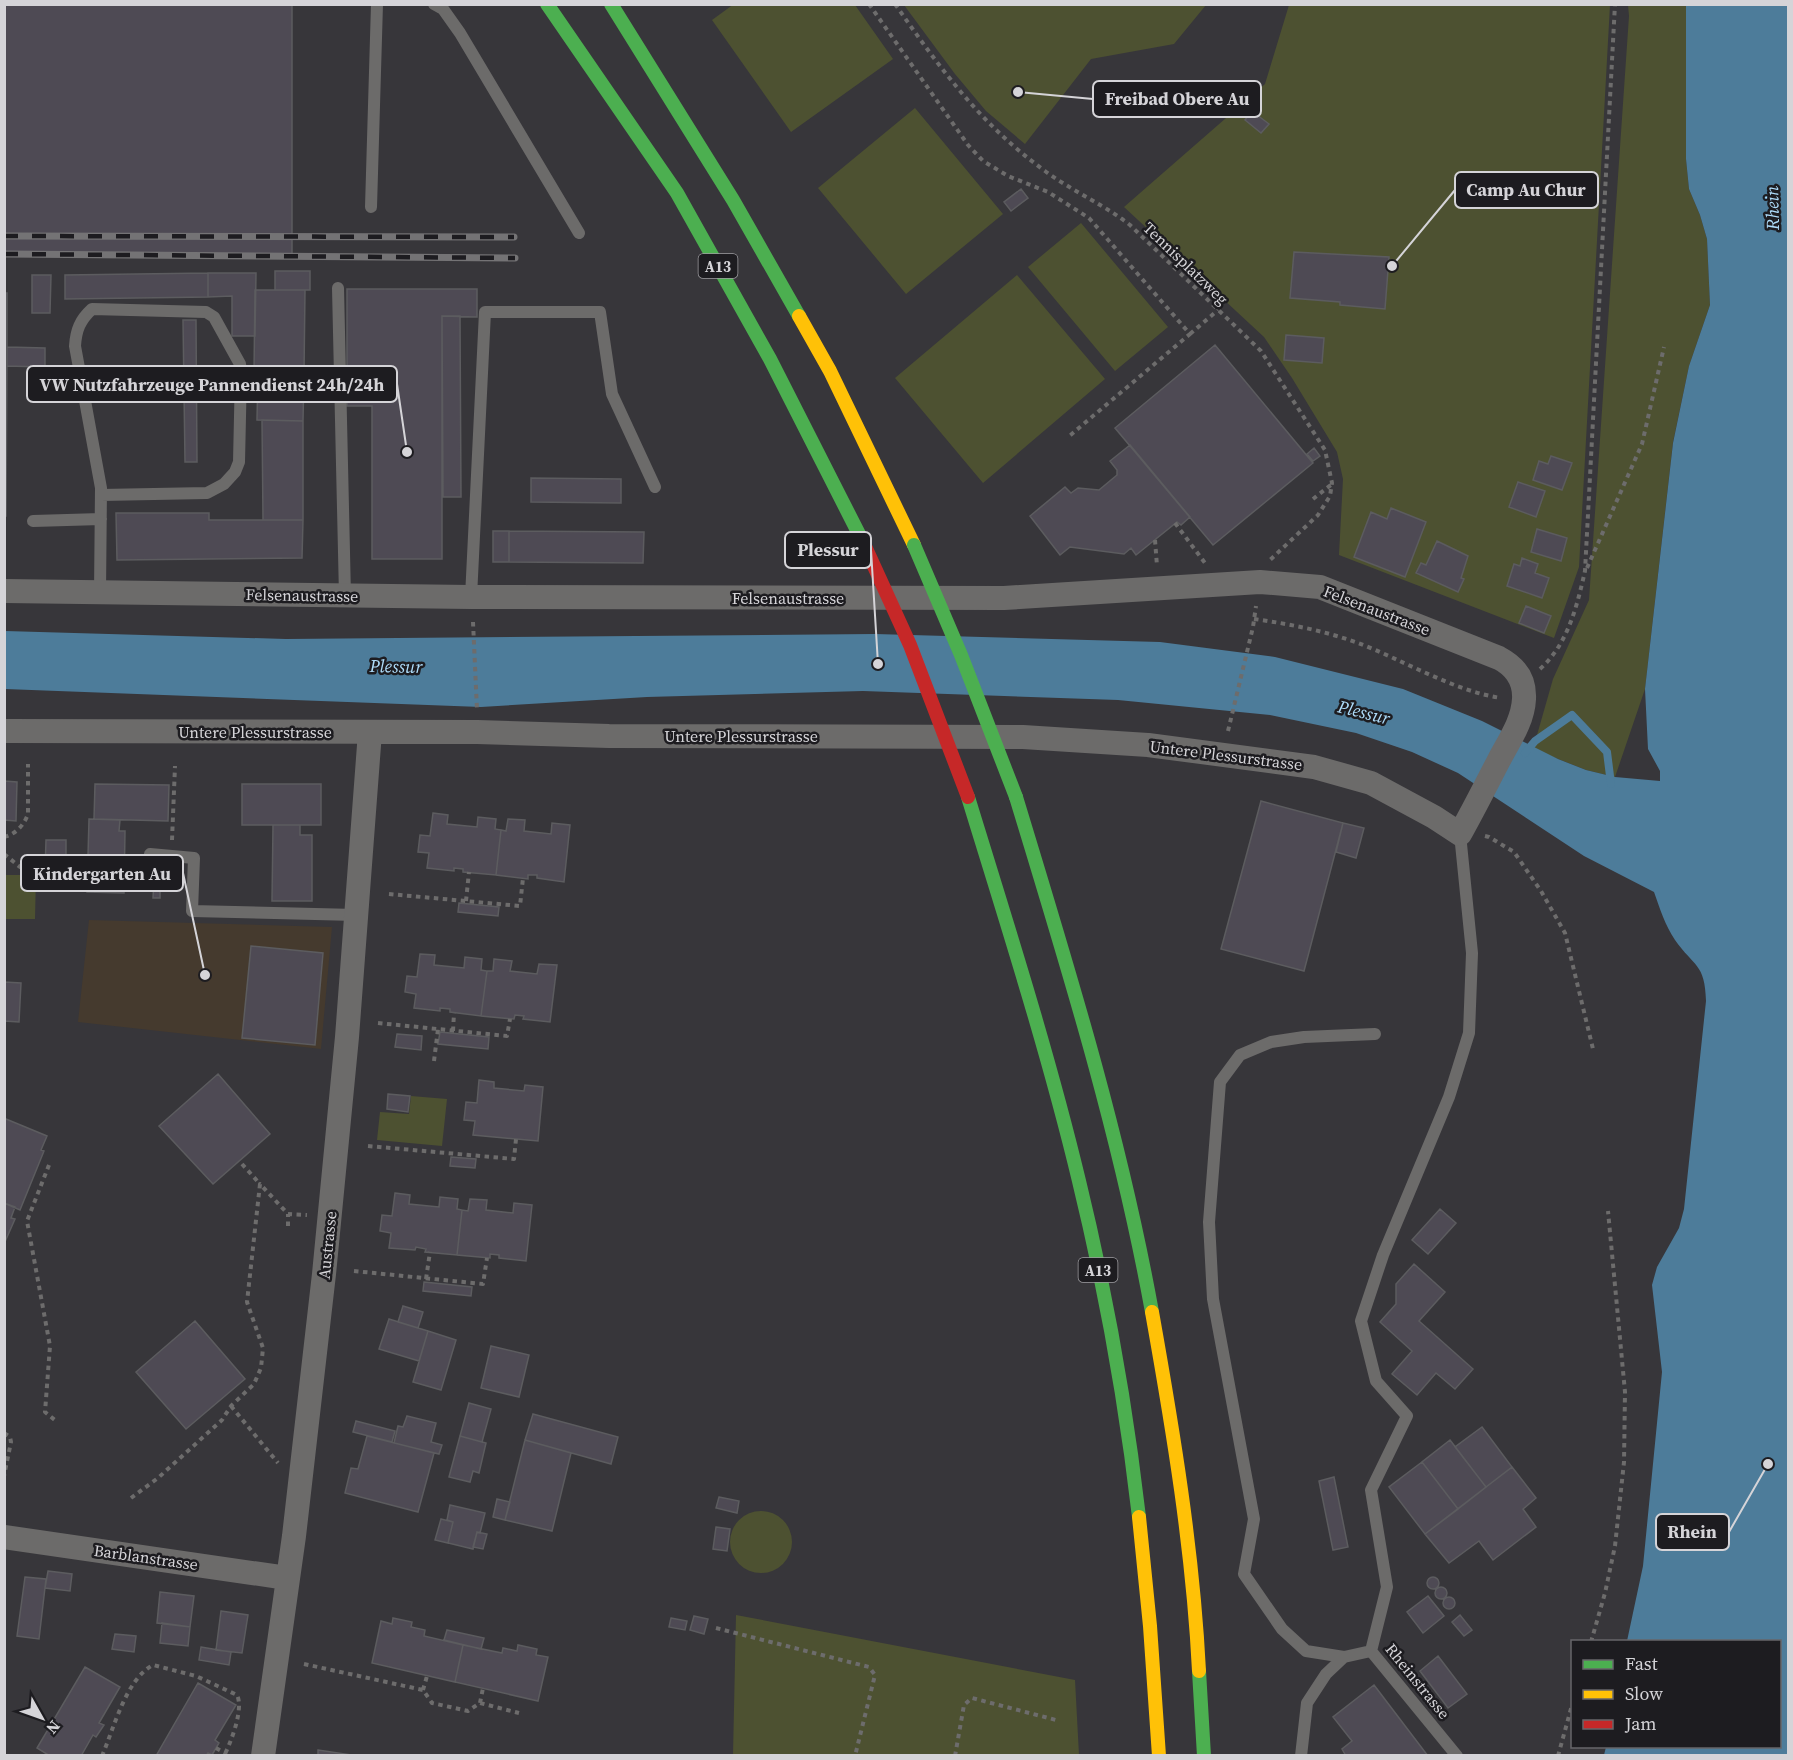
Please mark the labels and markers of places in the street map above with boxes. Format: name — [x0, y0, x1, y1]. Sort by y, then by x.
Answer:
callout: Freibad Obere Au — [1093, 81, 1261, 117]
callout: Camp Au Chur — [1455, 172, 1598, 208]
callout: VW Nutzfahrzeuge Pannendienst 24h/24h — [27, 366, 397, 402]
callout: Plessur — [785, 532, 871, 568]
callout: Kindergarten Au — [21, 855, 183, 891]
callout: Rhein — [1656, 1514, 1729, 1550]

